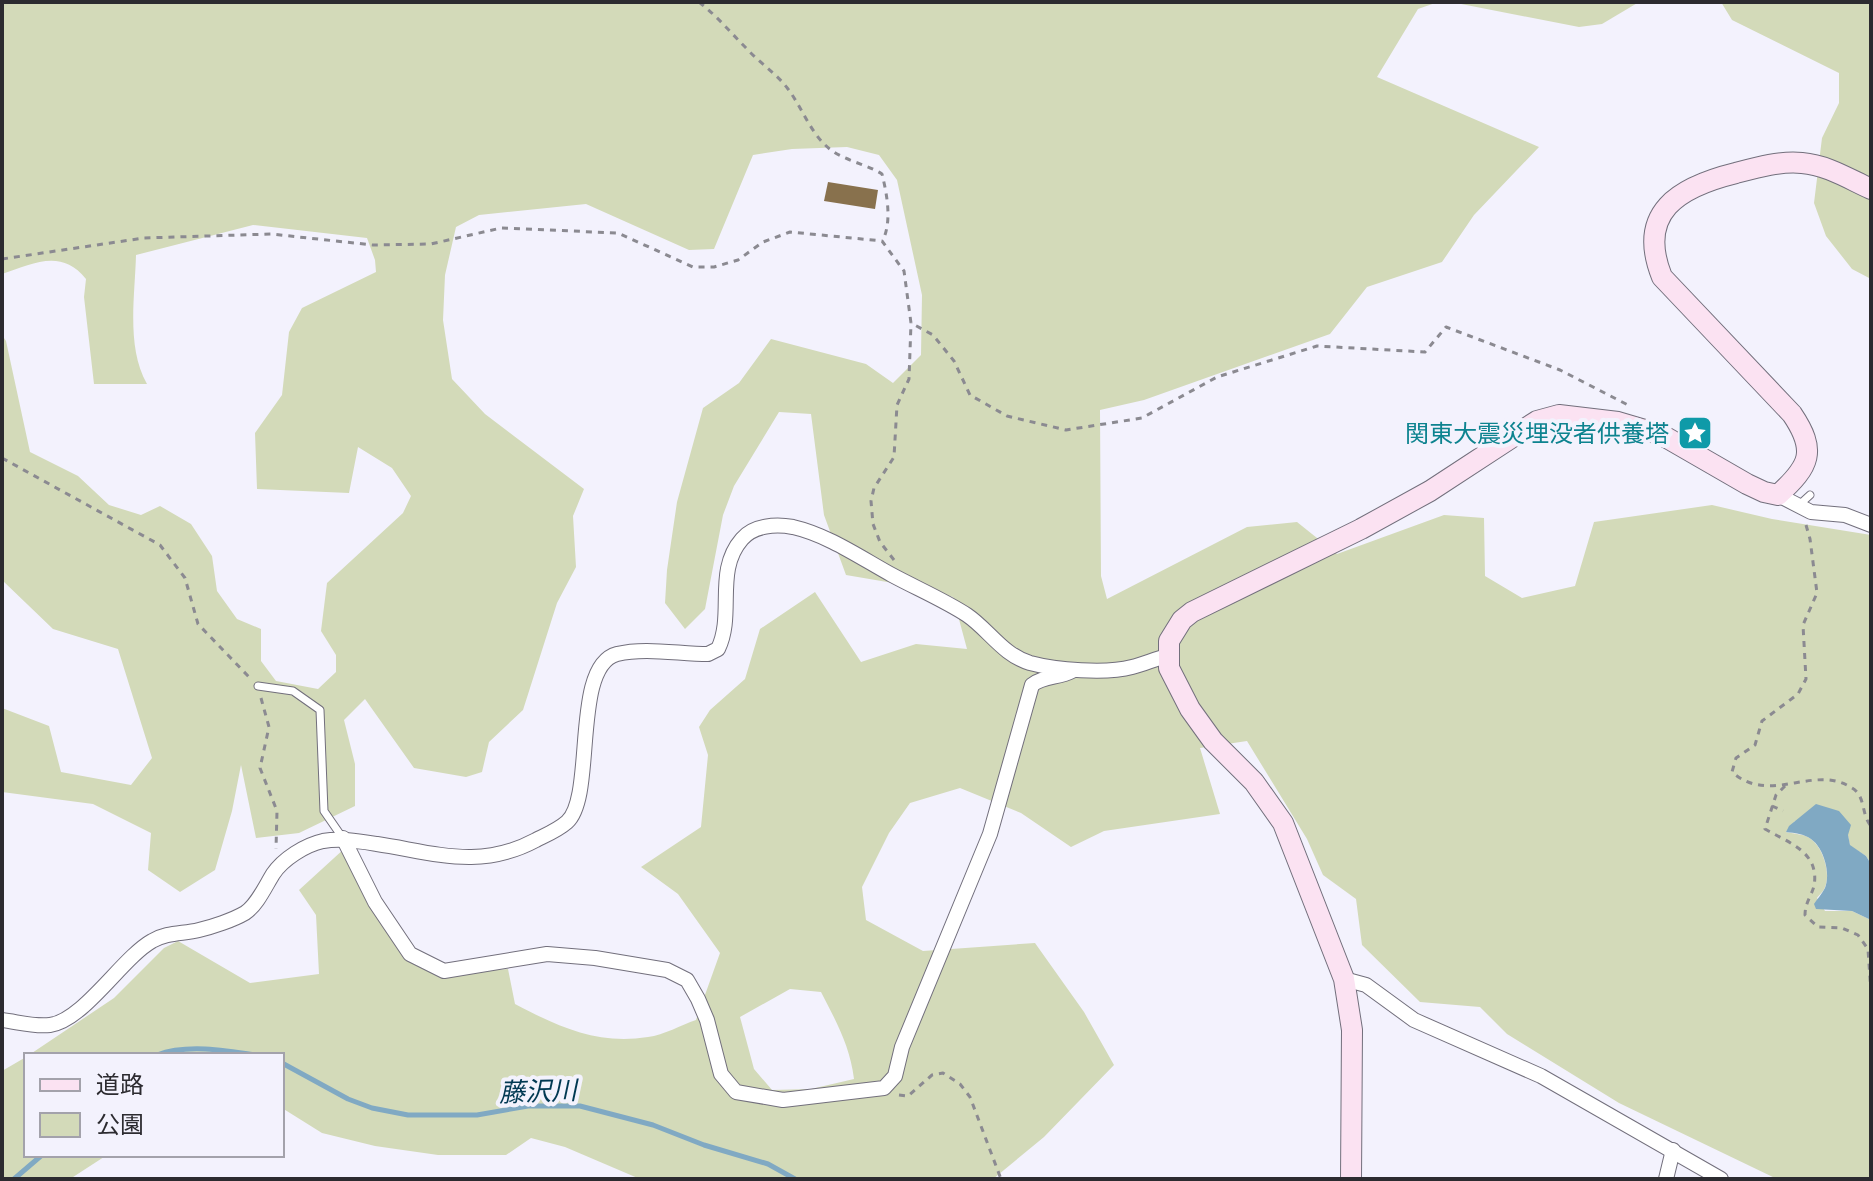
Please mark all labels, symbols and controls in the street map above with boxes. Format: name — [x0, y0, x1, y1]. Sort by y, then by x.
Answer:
place icon: 関東大震災埋没者供養塔 — [1676, 414, 1714, 452]
place label: 関東大震災埋没者供養塔 — [1405, 418, 1669, 449]
legend — [24, 1053, 284, 1157]
text: 道路 — [96, 1069, 144, 1100]
water label: 藤沢川 — [498, 1073, 581, 1109]
text: 公園 — [96, 1109, 144, 1140]

